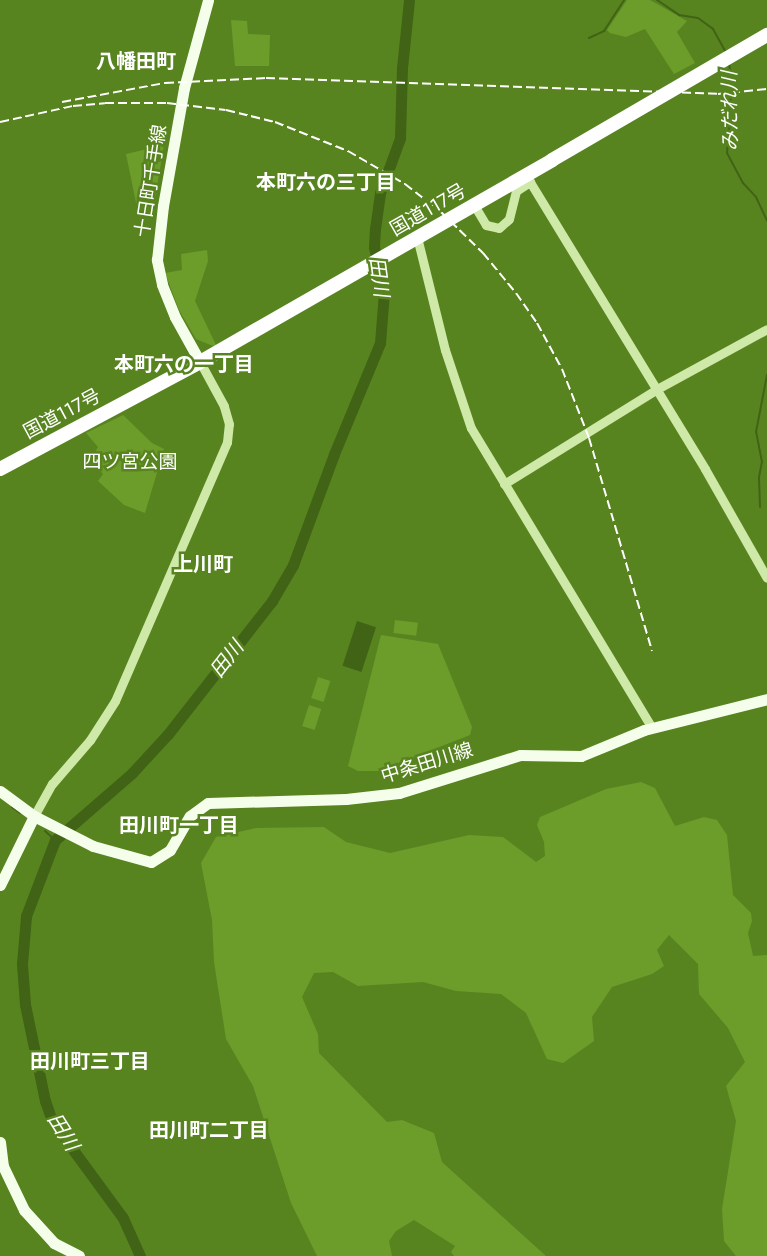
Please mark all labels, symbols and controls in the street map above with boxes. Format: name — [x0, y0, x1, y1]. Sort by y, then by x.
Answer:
district label: 八幡田町 — [96, 49, 176, 73]
water label: みだれ川 — [717, 71, 743, 151]
street label: 十日町千手線 — [131, 123, 171, 239]
district label: 本町六の三丁目 — [256, 170, 396, 194]
street label: 国道117号 — [386, 179, 470, 241]
water label: 田川 — [364, 256, 394, 298]
district label: 本町六の一丁目 — [114, 352, 254, 376]
street label: 国道117号 — [20, 384, 104, 444]
park label: 四ツ宮公園 — [83, 451, 177, 473]
district label: 上川町 — [173, 552, 233, 576]
water label: 田川 — [205, 636, 249, 682]
street label: 中条田川線 — [378, 738, 476, 788]
district label: 田川町一丁目 — [119, 813, 239, 837]
district label: 田川町三丁目 — [30, 1049, 150, 1073]
water label: 田川 — [42, 1109, 84, 1155]
district label: 田川町二丁目 — [149, 1118, 269, 1142]

